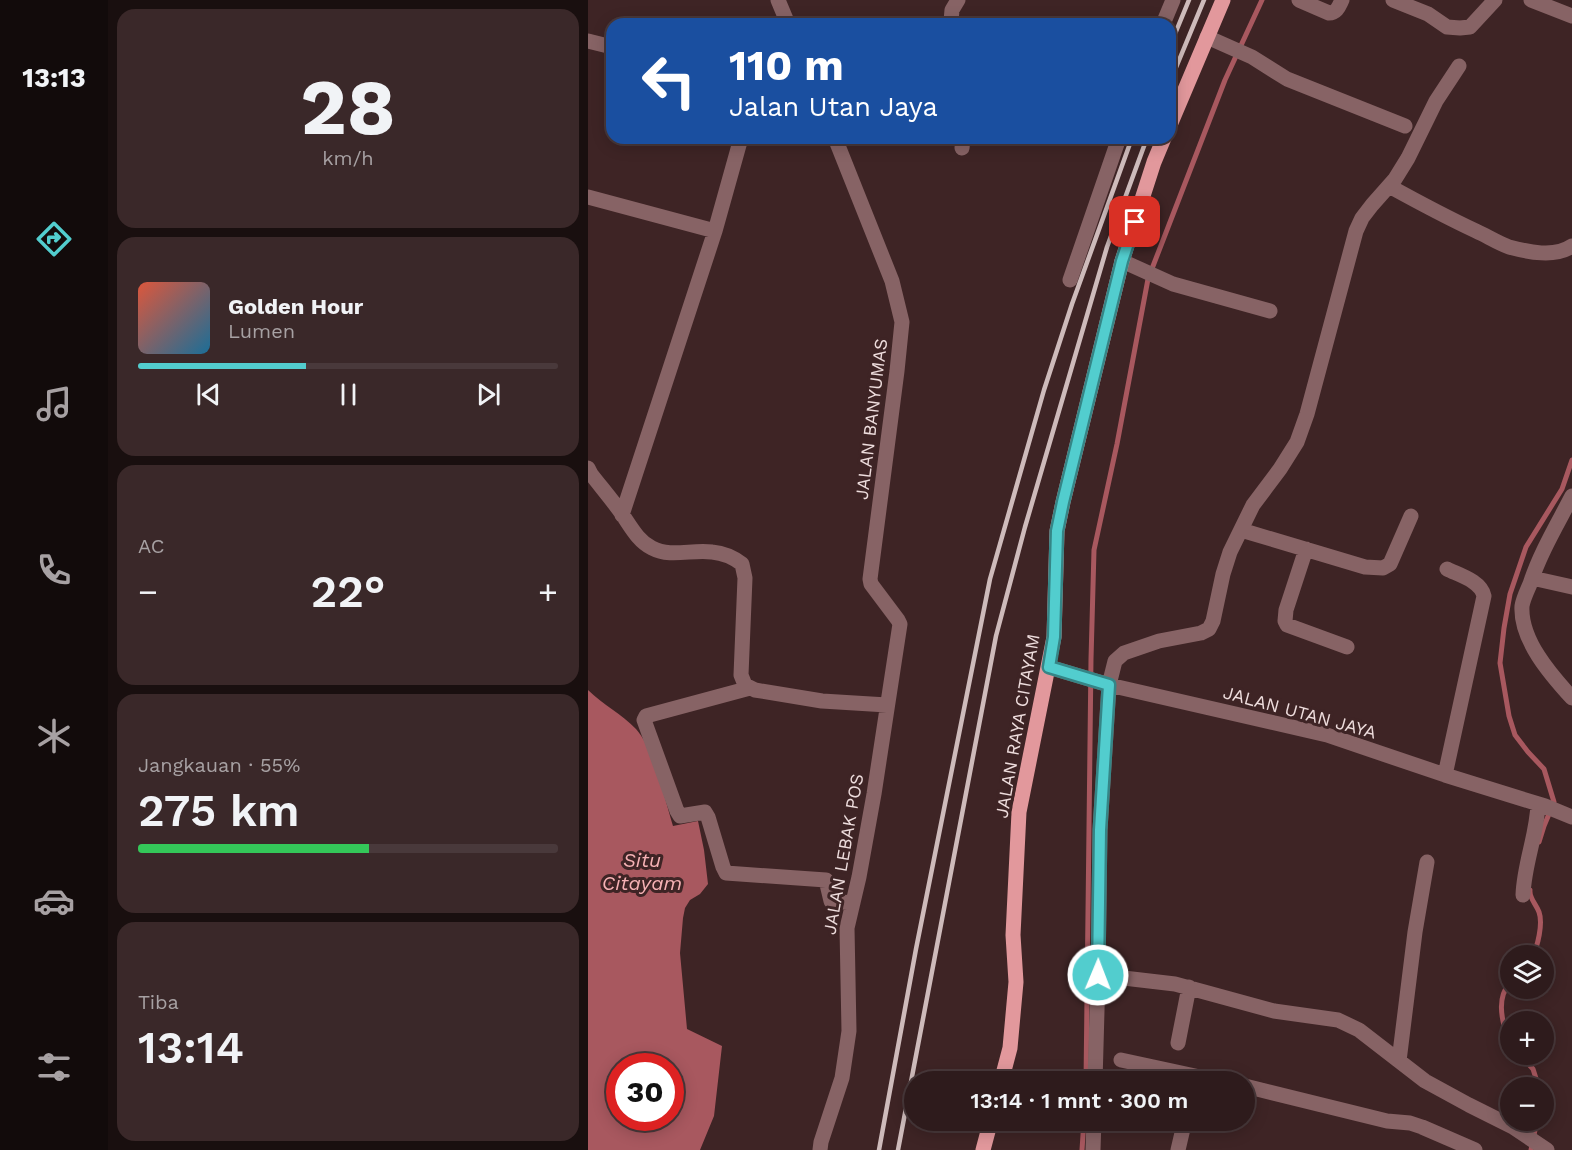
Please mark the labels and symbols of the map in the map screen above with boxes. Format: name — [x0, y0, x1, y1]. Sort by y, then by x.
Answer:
pin — [1109, 196, 1160, 247]
street label: JALAN BANYUMAS — [851, 337, 891, 501]
street label: JALAN RAYA CITAYAM — [990, 632, 1044, 820]
street label: JALAN UTAN JAYA — [1221, 681, 1379, 743]
street label: JALAN LEBAK POS — [819, 772, 867, 936]
water label: Situ Citayam — [602, 848, 682, 895]
position arrow — [1066, 943, 1130, 1007]
speed limit sign: 30 — [606, 1053, 684, 1131]

